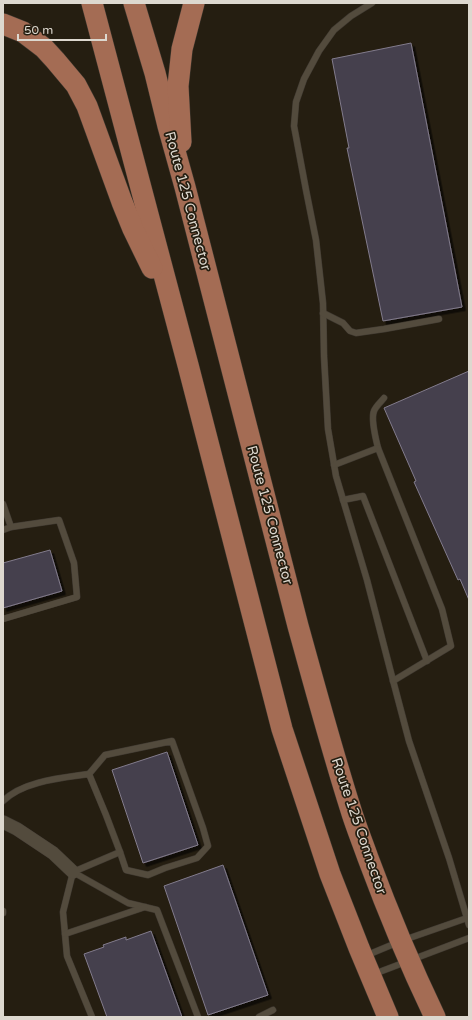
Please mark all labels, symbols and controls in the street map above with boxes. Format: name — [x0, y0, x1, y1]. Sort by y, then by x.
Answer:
scale bar — [18, 16, 106, 42]
text: 50 m — [24, 23, 53, 37]
street label: Route 125 Connector — [161, 130, 215, 273]
street label: Route 125 Connector — [243, 444, 297, 587]
street label: Route 125 Connector — [328, 755, 391, 897]

